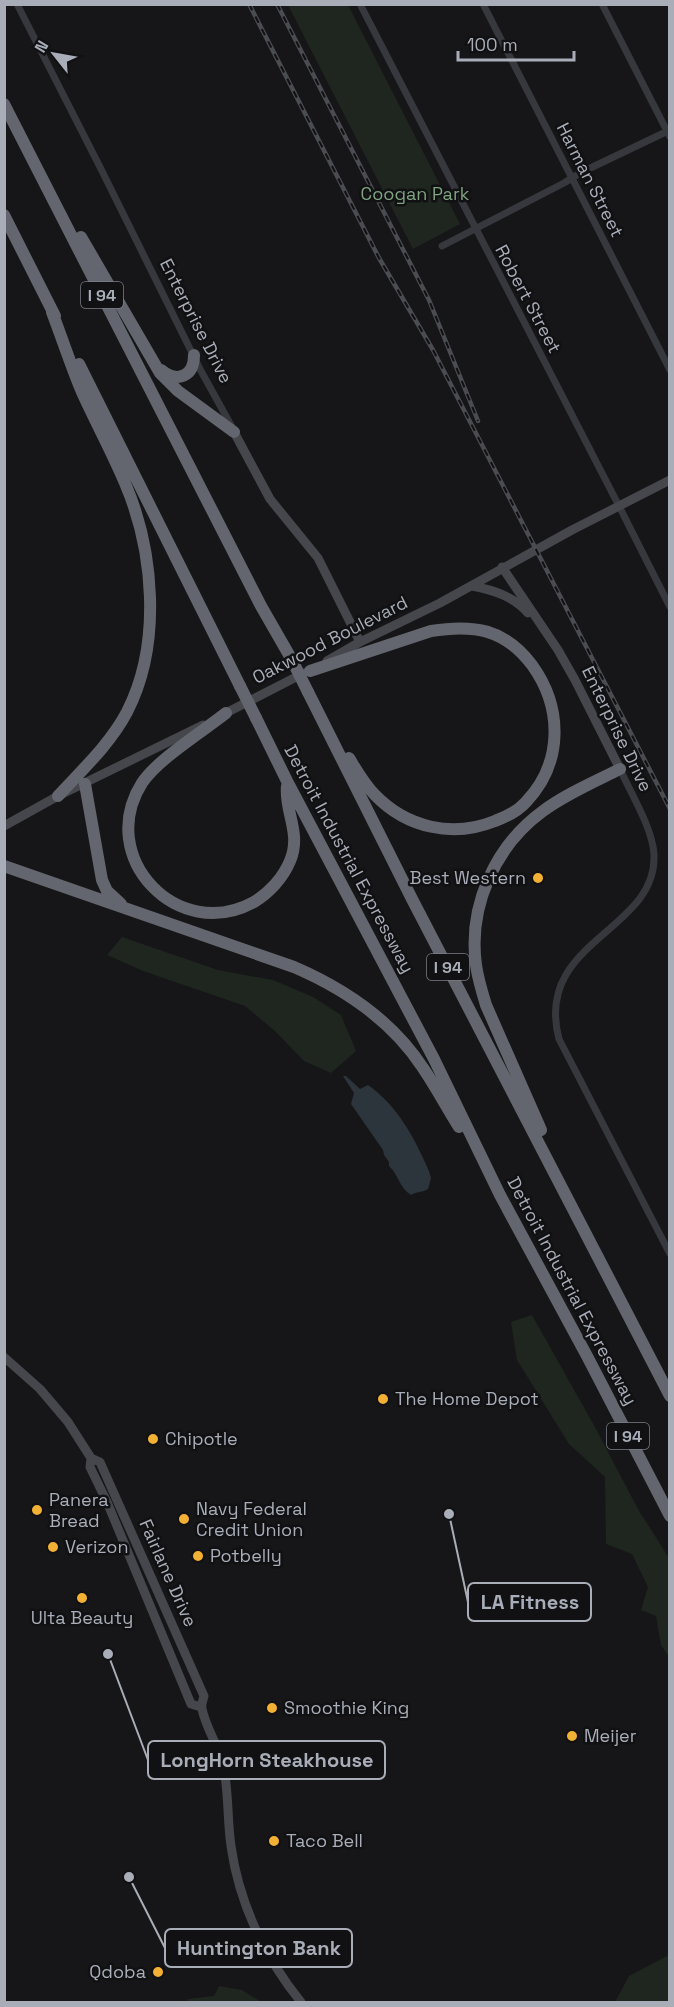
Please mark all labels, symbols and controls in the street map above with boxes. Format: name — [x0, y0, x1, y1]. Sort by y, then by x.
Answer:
north arrow — [24, 24, 84, 84]
scale bar — [458, 24, 574, 62]
text: 100 m — [467, 33, 518, 56]
text: N — [30, 37, 53, 57]
street label: Harman Street — [552, 119, 629, 241]
park label: Coogan Park — [361, 182, 470, 205]
street label: Robert Street — [490, 241, 567, 357]
street label: Enterprise Drive — [155, 255, 238, 387]
road number: I 94 — [81, 282, 123, 308]
street label: Oakwood Boulevard — [248, 590, 411, 689]
street label: Enterprise Drive — [577, 662, 658, 795]
street label: Detroit Industrial Expressway — [279, 741, 420, 977]
place label: Best Western — [410, 866, 526, 889]
marker: Best Western — [531, 871, 545, 885]
road number: I 94 — [427, 954, 469, 980]
street label: Detroit Industrial Expressway — [502, 1173, 643, 1409]
place label: The Home Depot — [395, 1387, 539, 1410]
marker: The Home Depot — [376, 1392, 390, 1406]
road number: I 94 — [607, 1423, 649, 1449]
place label: Chipotle — [165, 1427, 238, 1450]
marker: Chipotle — [146, 1432, 160, 1446]
place label: Panera Bread — [49, 1488, 108, 1532]
place label: Navy Federal Credit Union — [196, 1497, 307, 1541]
marker: Panera Bread — [30, 1503, 44, 1517]
marker: Navy Federal Credit Union — [177, 1512, 191, 1526]
street label: Fairlane Drive — [134, 1515, 202, 1630]
place label: Verizon — [65, 1535, 129, 1558]
marker: Verizon — [46, 1540, 60, 1554]
place label: Potbelly — [210, 1544, 282, 1567]
marker: Potbelly — [191, 1549, 205, 1563]
callout: LA Fitness — [468, 1583, 591, 1621]
text: LA Fitness — [481, 1589, 579, 1615]
marker: Ulta Beauty — [75, 1591, 89, 1605]
place label: Ulta Beauty — [31, 1606, 133, 1629]
place label: Smoothie King — [284, 1696, 409, 1719]
marker: Smoothie King — [265, 1701, 279, 1715]
place label: Meijer — [584, 1724, 637, 1747]
marker: Meijer — [565, 1729, 579, 1743]
callout: LongHorn Steakhouse — [148, 1741, 385, 1779]
text: LongHorn Steakhouse — [161, 1747, 374, 1773]
place label: Taco Bell — [286, 1829, 363, 1852]
marker: Taco Bell — [267, 1834, 281, 1848]
callout: Huntington Bank — [165, 1929, 352, 1967]
text: Huntington Bank — [177, 1935, 341, 1961]
place label: Qdoba — [89, 1960, 146, 1983]
marker: Qdoba — [151, 1965, 165, 1979]

